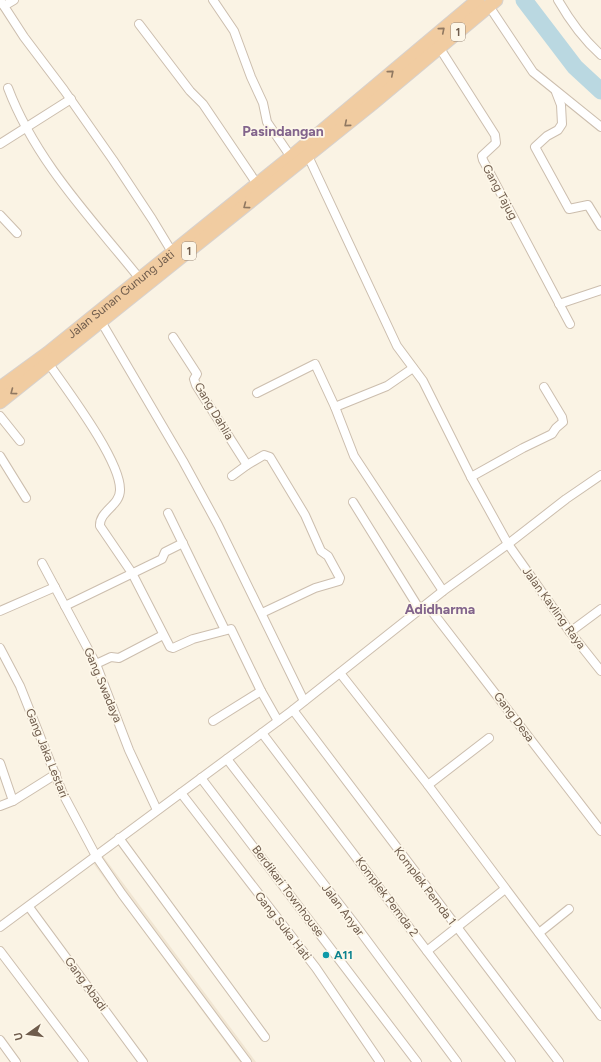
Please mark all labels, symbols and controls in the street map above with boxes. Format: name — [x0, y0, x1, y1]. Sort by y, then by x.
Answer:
road number: 1 — [451, 23, 465, 41]
one-way arrow — [437, 28, 445, 35]
one-way arrow — [386, 71, 394, 78]
one-way arrow — [345, 119, 352, 126]
district label: Pasindangan — [242, 123, 324, 140]
street label: Gang Tajug — [480, 162, 520, 222]
one-way arrow — [244, 201, 251, 208]
road number: 1 — [182, 242, 196, 260]
street label: Jalan Sunan Gunung Jati — [65, 247, 177, 341]
street label: Gang Dahlia — [191, 380, 237, 442]
one-way arrow — [11, 387, 18, 394]
street label: Jalan Kavling Raya — [519, 564, 589, 652]
district label: Adidharma — [405, 601, 475, 618]
street label: Gang Swadaya — [81, 645, 125, 725]
street label: Gang Desa — [491, 689, 537, 745]
street label: Gang Jaka Lestari — [23, 706, 71, 800]
street label: Berdikari Townhouse — [249, 843, 327, 940]
street label: Komplek Pemda 1 — [391, 844, 459, 928]
street label: Komplek Pemda 2 — [353, 854, 421, 940]
street label: Jalan Anyar — [319, 881, 367, 939]
street label: Gang Suka Hati — [252, 889, 314, 963]
place label: A11 — [334, 948, 353, 962]
marker: A11 — [321, 950, 331, 960]
street label: Gang Abadi — [62, 954, 110, 1014]
north arrow — [8, 1014, 48, 1054]
text: U — [11, 1031, 26, 1042]

